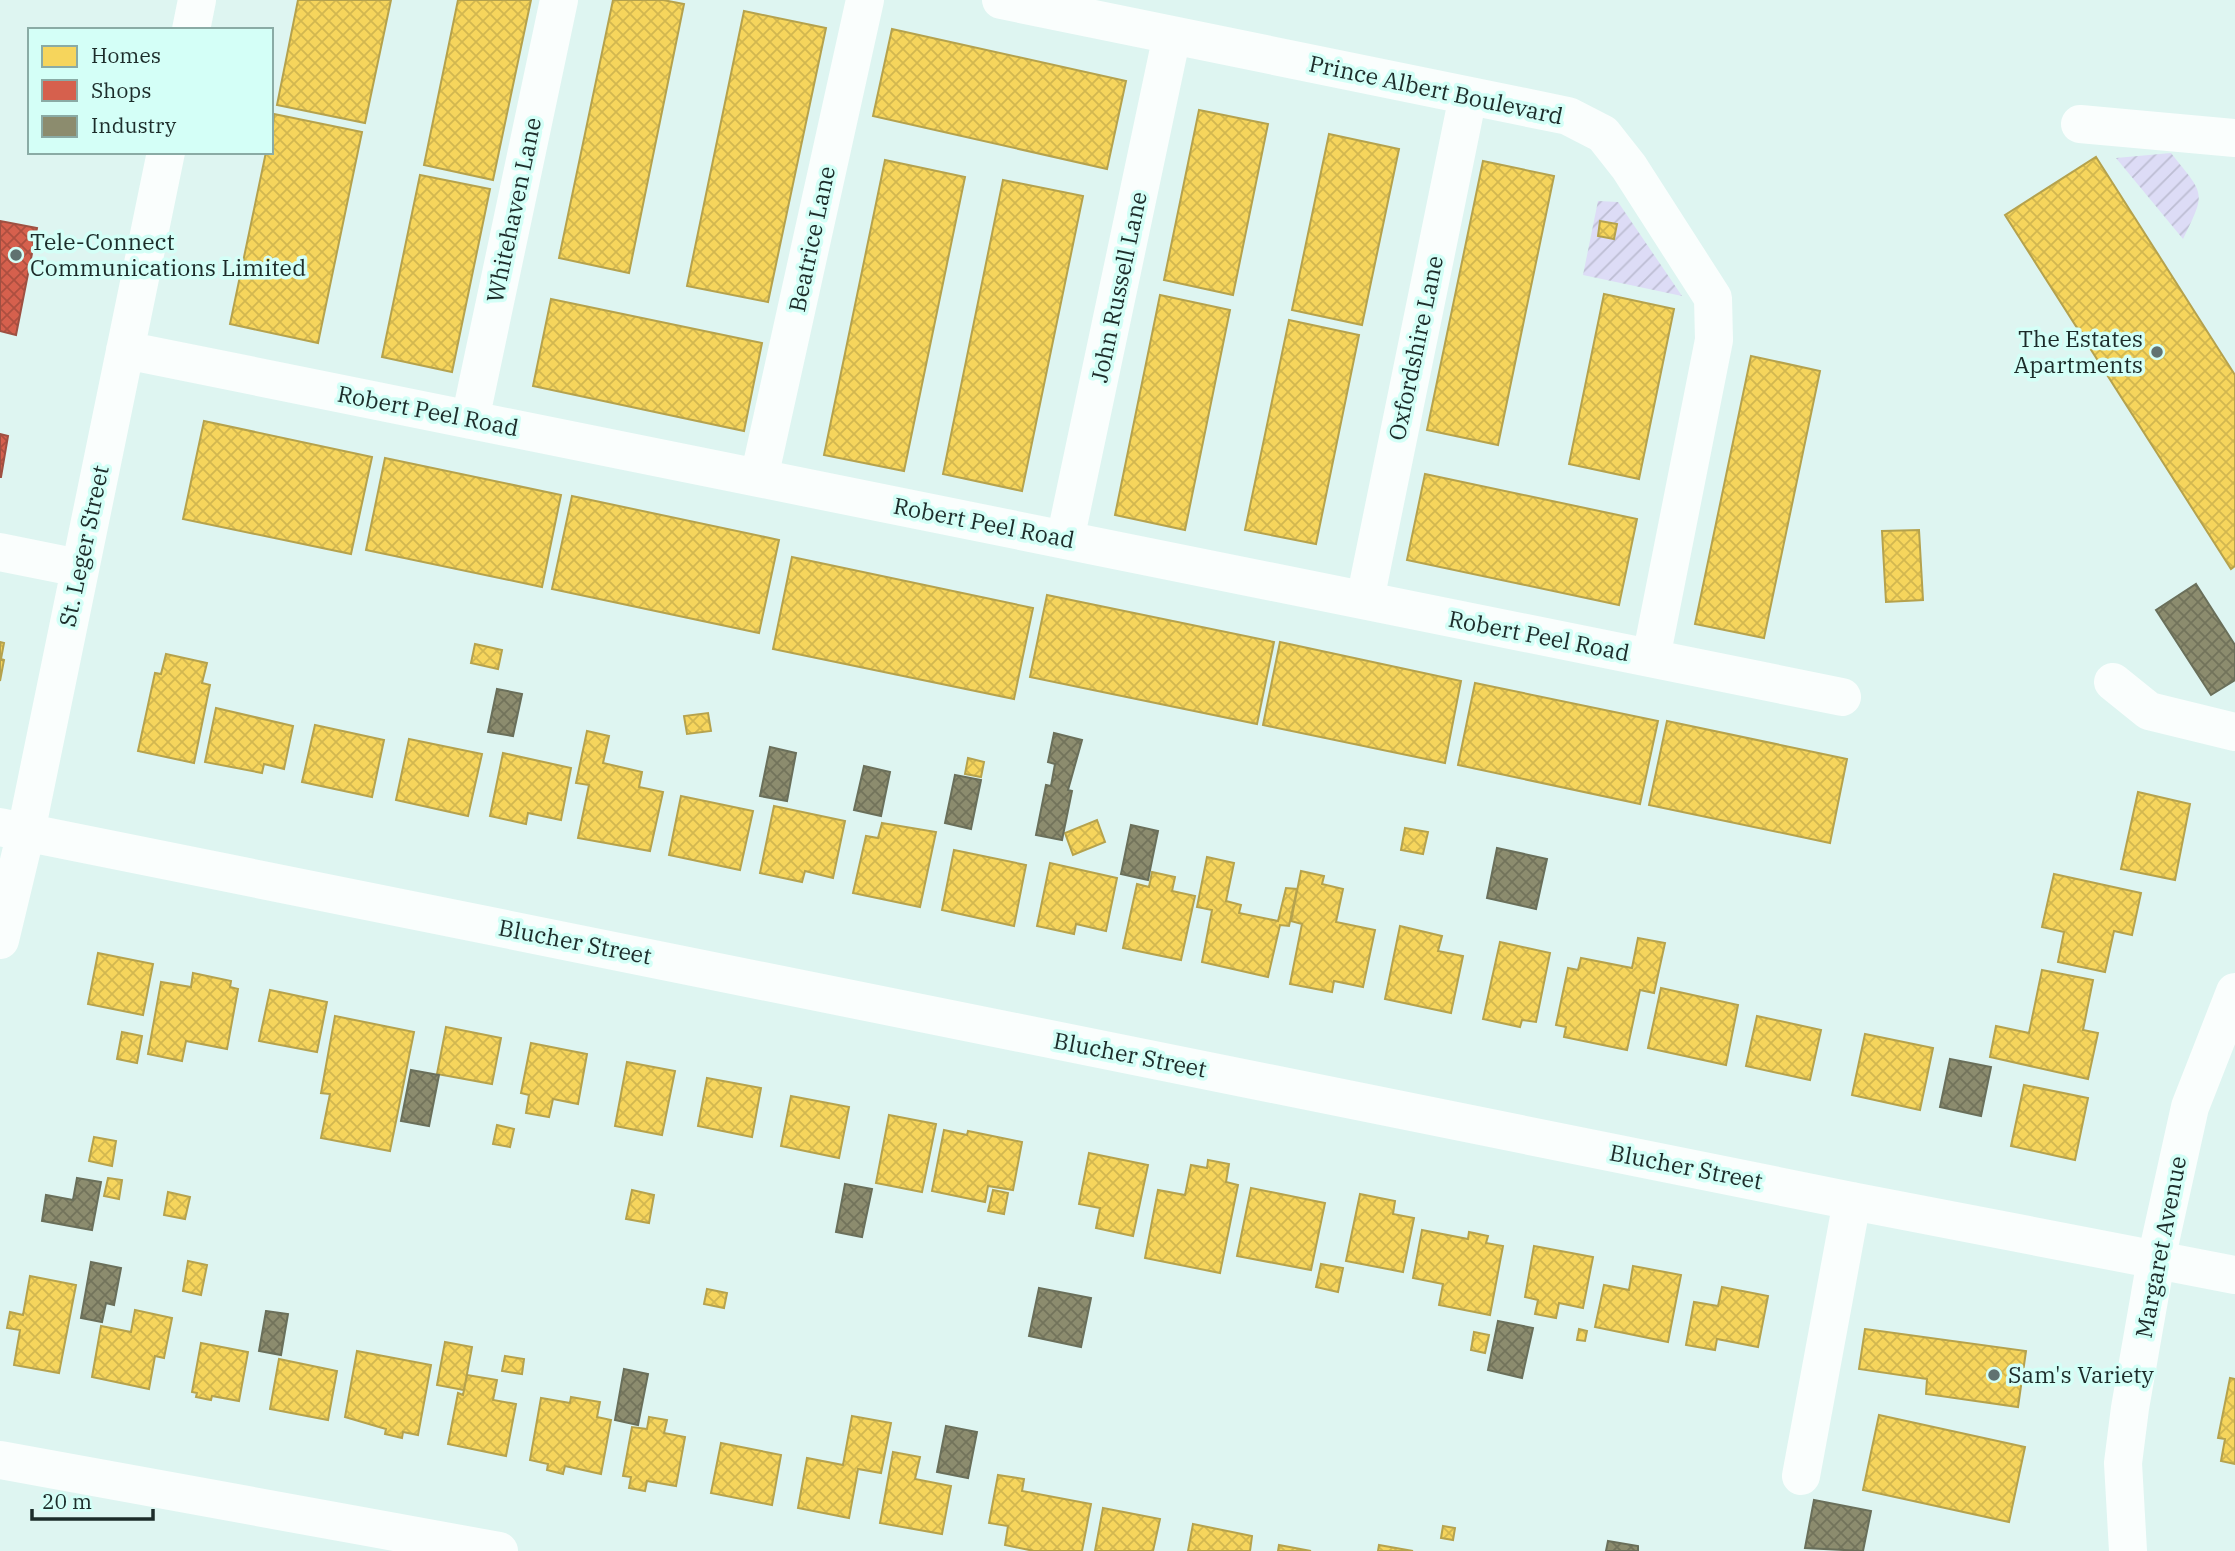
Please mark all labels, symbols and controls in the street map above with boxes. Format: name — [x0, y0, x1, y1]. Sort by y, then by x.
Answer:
legend — [28, 28, 273, 154]
text: Homes — [91, 41, 161, 69]
street label: Prince Albert Boulevard — [1307, 47, 1566, 131]
text: Shops — [91, 76, 151, 104]
text: Industry — [91, 111, 177, 139]
street label: Whitehaven Lane — [479, 114, 547, 305]
street label: Beatrice Lane — [781, 163, 841, 314]
street label: John Russell Lane — [1083, 189, 1153, 385]
place label: Tele-Connect Communications Limited — [30, 226, 306, 282]
marker: Tele-Connect Communications Limited — [8, 247, 24, 263]
street label: Oxfordshire Lane — [1381, 253, 1449, 443]
place label: The Estates Apartments — [2014, 323, 2143, 379]
marker: The Estates Apartments — [2149, 344, 2165, 360]
street label: Robert Peel Road — [335, 378, 521, 442]
street label: St. Leger Street — [51, 462, 115, 629]
street label: Robert Peel Road — [891, 490, 1077, 554]
street label: Robert Peel Road — [1446, 603, 1632, 667]
street label: Blucher Street — [496, 911, 654, 971]
street label: Blucher Street — [1051, 1024, 1209, 1084]
street label: Blucher Street — [1607, 1136, 1765, 1196]
street label: Margaret Avenue — [2128, 1153, 2192, 1340]
place label: Sam's Variety — [2008, 1359, 2154, 1389]
marker: Sam's Variety — [1986, 1367, 2002, 1383]
scale bar — [32, 1478, 152, 1522]
text: 20 m — [42, 1487, 92, 1515]

